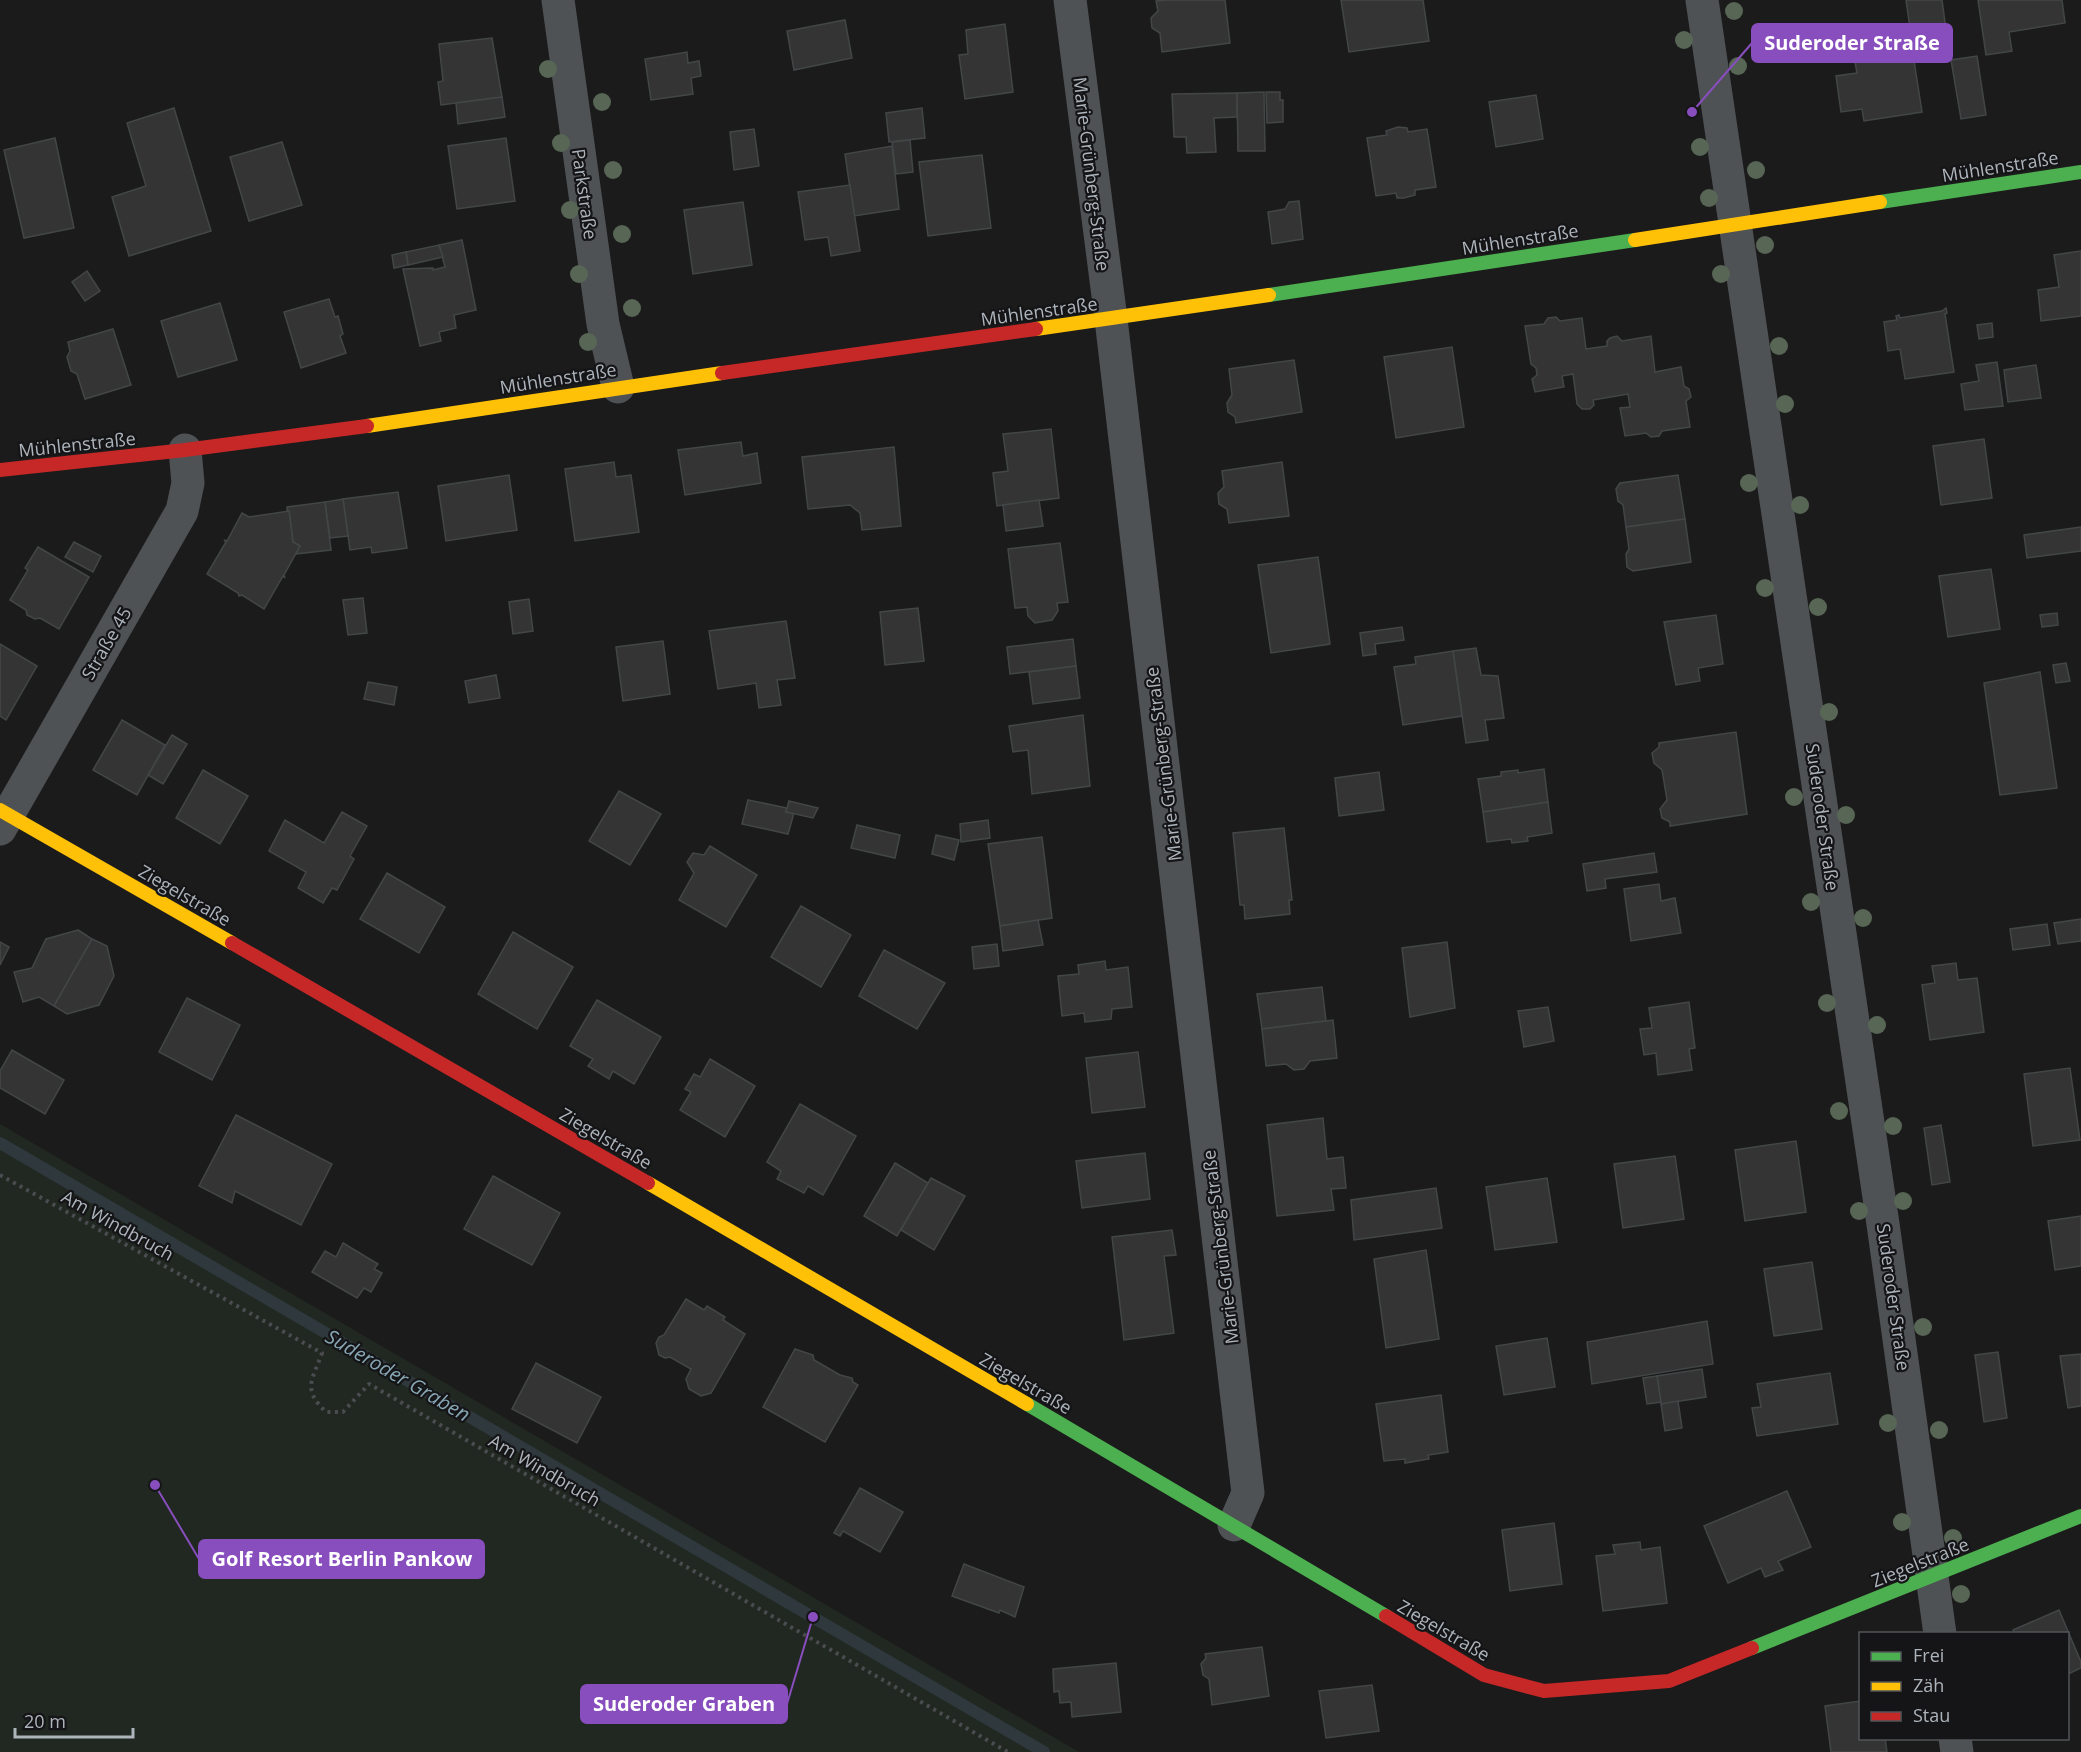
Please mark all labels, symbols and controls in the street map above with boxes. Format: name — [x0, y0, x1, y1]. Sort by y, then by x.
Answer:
callout: Suderoder Straße — [1752, 24, 1952, 62]
text: Suderoder Straße — [1764, 29, 1940, 56]
street label: Marie-Grünberg-Straße — [1068, 76, 1116, 272]
street label: Mühlenstraße — [1940, 145, 2060, 187]
street label: Parkstraße — [567, 147, 603, 241]
street label: Mühlenstraße — [1460, 218, 1580, 260]
street label: Mühlenstraße — [979, 291, 1099, 331]
street label: Mühlenstraße — [498, 357, 618, 399]
street label: Mühlenstraße — [17, 426, 137, 462]
street label: Straße 45 — [76, 602, 136, 684]
street label: Marie-Grünberg-Straße — [1139, 666, 1187, 862]
street label: Suderoder Straße — [1801, 742, 1845, 892]
street label: Ziegelstraße — [134, 859, 236, 931]
street label: Ziegelstraße — [555, 1102, 657, 1174]
street label: Marie-Grünberg-Straße — [1196, 1149, 1244, 1345]
street label: Am Windbruch — [58, 1184, 178, 1266]
street label: Suderoder Straße — [1872, 1222, 1916, 1372]
water label: Suderoder Graben — [321, 1323, 475, 1427]
street label: Ziegelstraße — [975, 1347, 1077, 1419]
street label: Am Windbruch — [485, 1428, 605, 1512]
street label: Ziegelstraße — [1868, 1532, 1972, 1592]
callout: Golf Resort Berlin Pankow — [199, 1540, 484, 1578]
text: Golf Resort Berlin Pankow — [212, 1545, 472, 1572]
street label: Ziegelstraße — [1393, 1594, 1495, 1666]
legend — [1859, 1632, 2069, 1740]
text: Frei — [1913, 1643, 1944, 1667]
text: Zäh — [1913, 1673, 1944, 1697]
callout: Suderoder Graben — [581, 1685, 787, 1723]
text: Suderoder Graben — [593, 1690, 775, 1717]
scale bar — [15, 1701, 134, 1739]
text: Stau — [1913, 1703, 1950, 1727]
text: 20 m — [24, 1709, 66, 1733]

